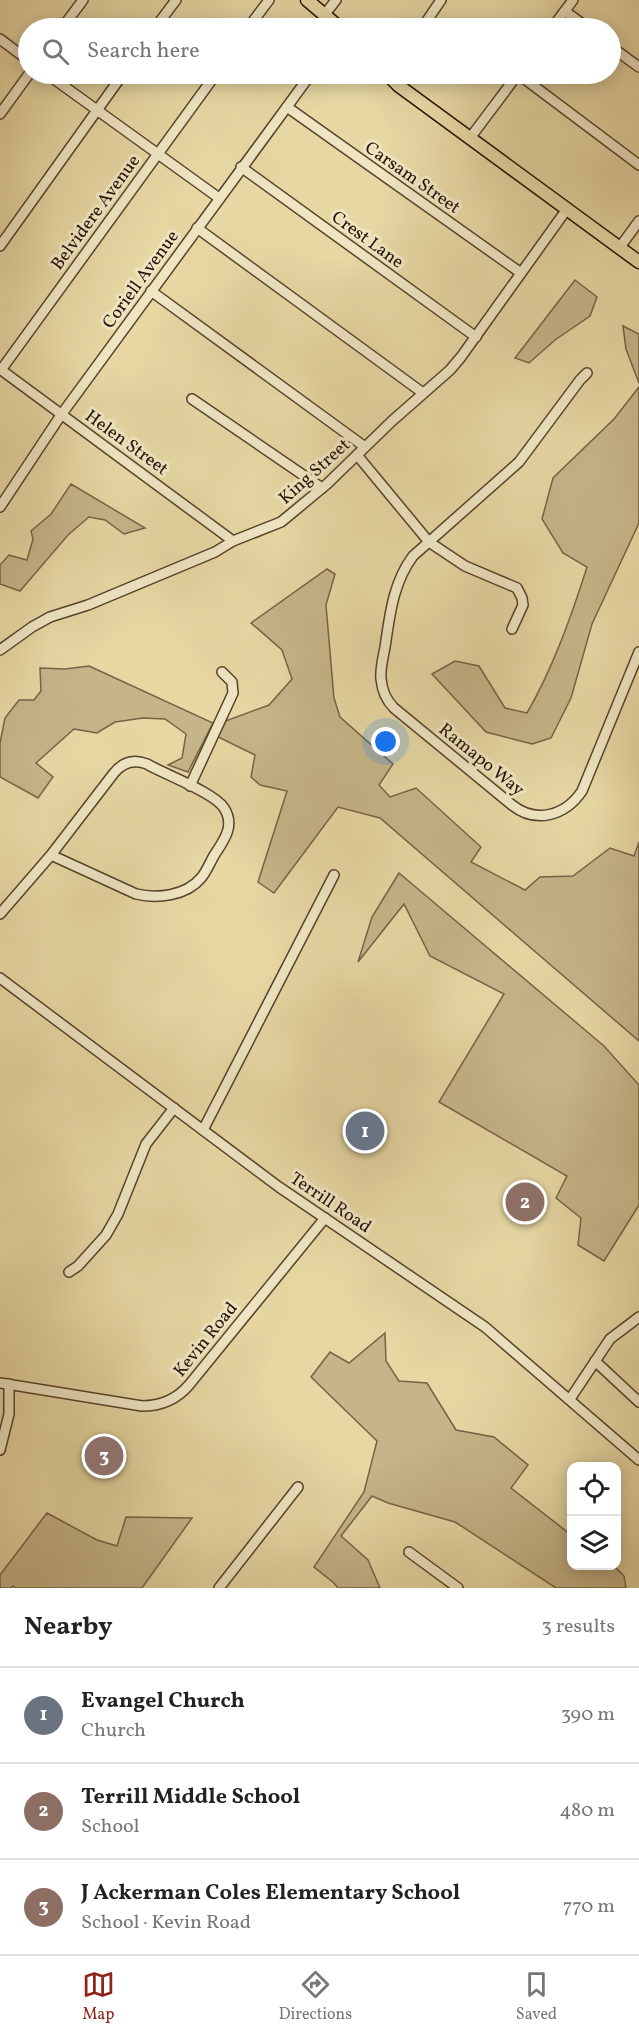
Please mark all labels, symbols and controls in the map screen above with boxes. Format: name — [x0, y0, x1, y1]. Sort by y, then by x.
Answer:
search box — [18, 18, 621, 84]
icon: search — [39, 35, 72, 68]
text: Search here — [87, 36, 200, 67]
street label: Carsam Street — [359, 136, 465, 220]
street label: Belvidere Avenue — [46, 150, 147, 276]
street label: Crest Lane — [326, 205, 408, 275]
street label: Coriell Avenue — [97, 226, 185, 334]
street label: Helen Street — [79, 404, 173, 482]
street label: King Street — [274, 433, 356, 511]
street label: Ramapo Way — [433, 718, 530, 803]
your location — [371, 727, 400, 756]
pin: 1 — [346, 1108, 385, 1154]
street label: Terrill Road — [284, 1167, 376, 1240]
pin: 2 — [506, 1180, 544, 1224]
street label: Kevin Road — [168, 1297, 244, 1383]
pin: 3 — [84, 1434, 124, 1478]
map controls — [567, 1462, 621, 1570]
button: locate — [567, 1462, 621, 1516]
button: layers — [567, 1516, 621, 1570]
text: Nearby — [24, 1609, 113, 1645]
text: 3 results — [541, 1613, 615, 1641]
text: Evangel Church — [81, 1686, 245, 1717]
text: 1 — [39, 1701, 48, 1729]
text: 390 m — [561, 1701, 615, 1729]
text: Church — [81, 1717, 146, 1745]
text: Terrill Middle School — [81, 1782, 300, 1813]
text: 2 — [38, 1797, 49, 1825]
text: 480 m — [560, 1797, 615, 1825]
text: School — [81, 1813, 139, 1841]
text: J Ackerman Coles Elementary School — [81, 1878, 460, 1909]
text: 3 — [38, 1893, 49, 1921]
text: 770 m — [563, 1893, 615, 1921]
text: School · Kevin Road — [81, 1909, 251, 1937]
tab: Map — [82, 1968, 115, 2026]
tab: Directions — [279, 1968, 352, 2026]
tab: Saved — [516, 1968, 557, 2026]

